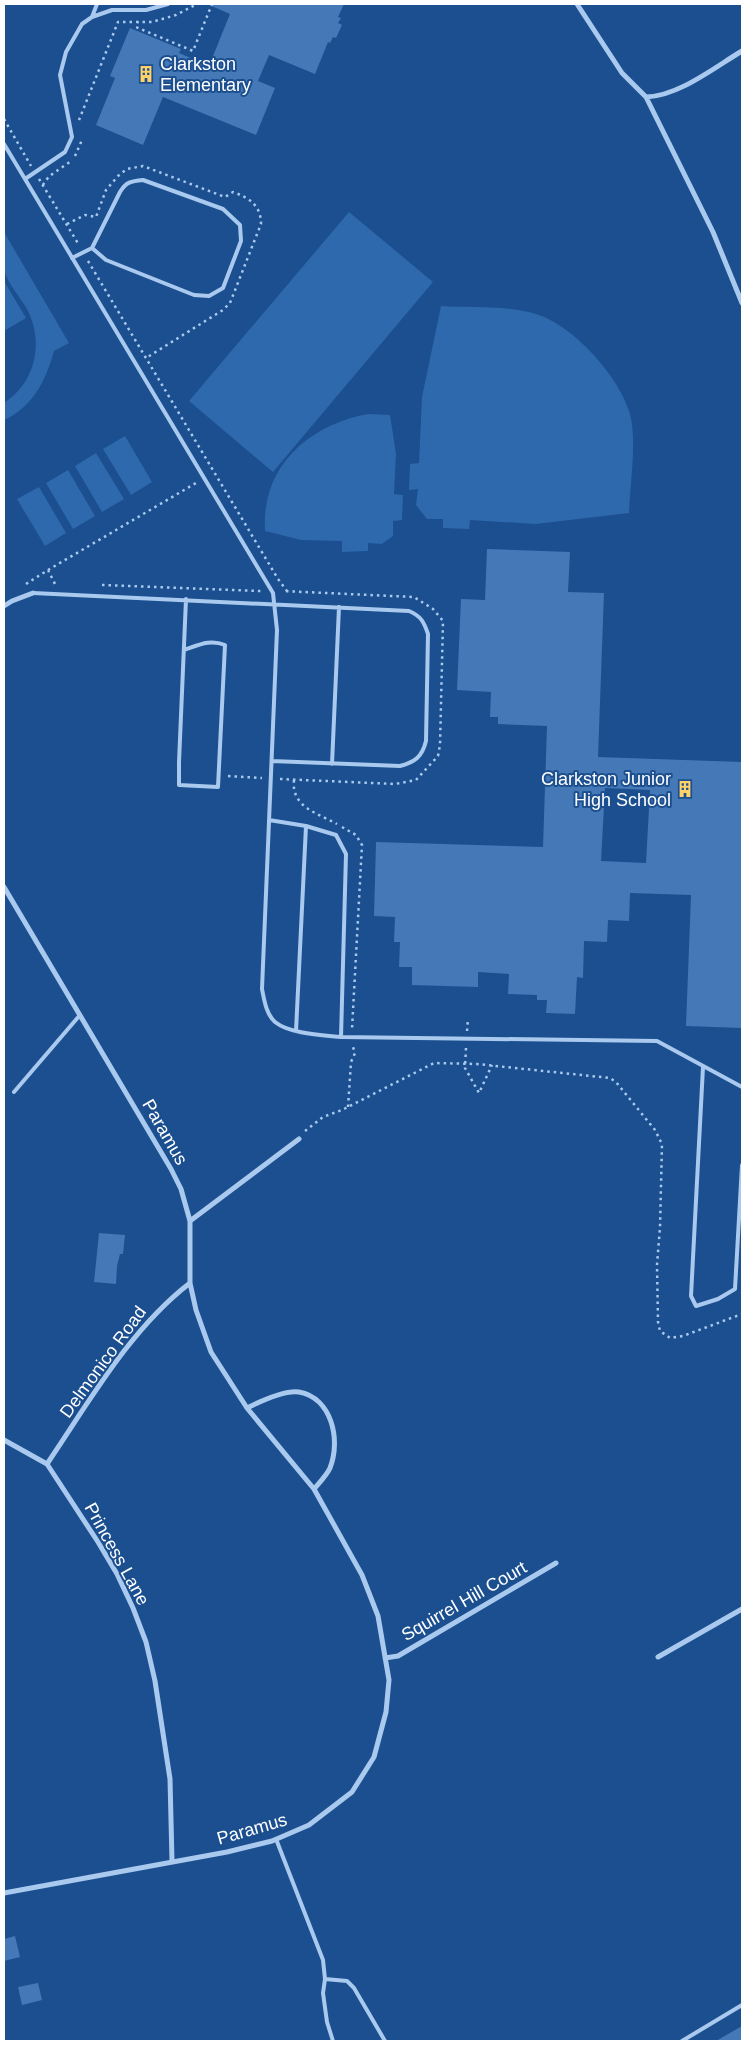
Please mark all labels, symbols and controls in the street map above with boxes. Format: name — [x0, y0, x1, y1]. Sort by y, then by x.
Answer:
place label: Clarkston Elementary — [160, 54, 251, 95]
building icon: Clarkston Elementary — [136, 64, 156, 84]
place label: Clarkston Junior High School — [541, 769, 671, 810]
building icon: Clarkston Junior High School — [675, 779, 695, 799]
street label: Paramus — [138, 1096, 192, 1168]
street label: Delmonico Road — [56, 1302, 150, 1422]
street label: Princess Lane — [81, 1499, 153, 1609]
street label: Squirrel Hill Court — [398, 1557, 530, 1645]
street label: Paramus — [215, 1809, 289, 1849]

